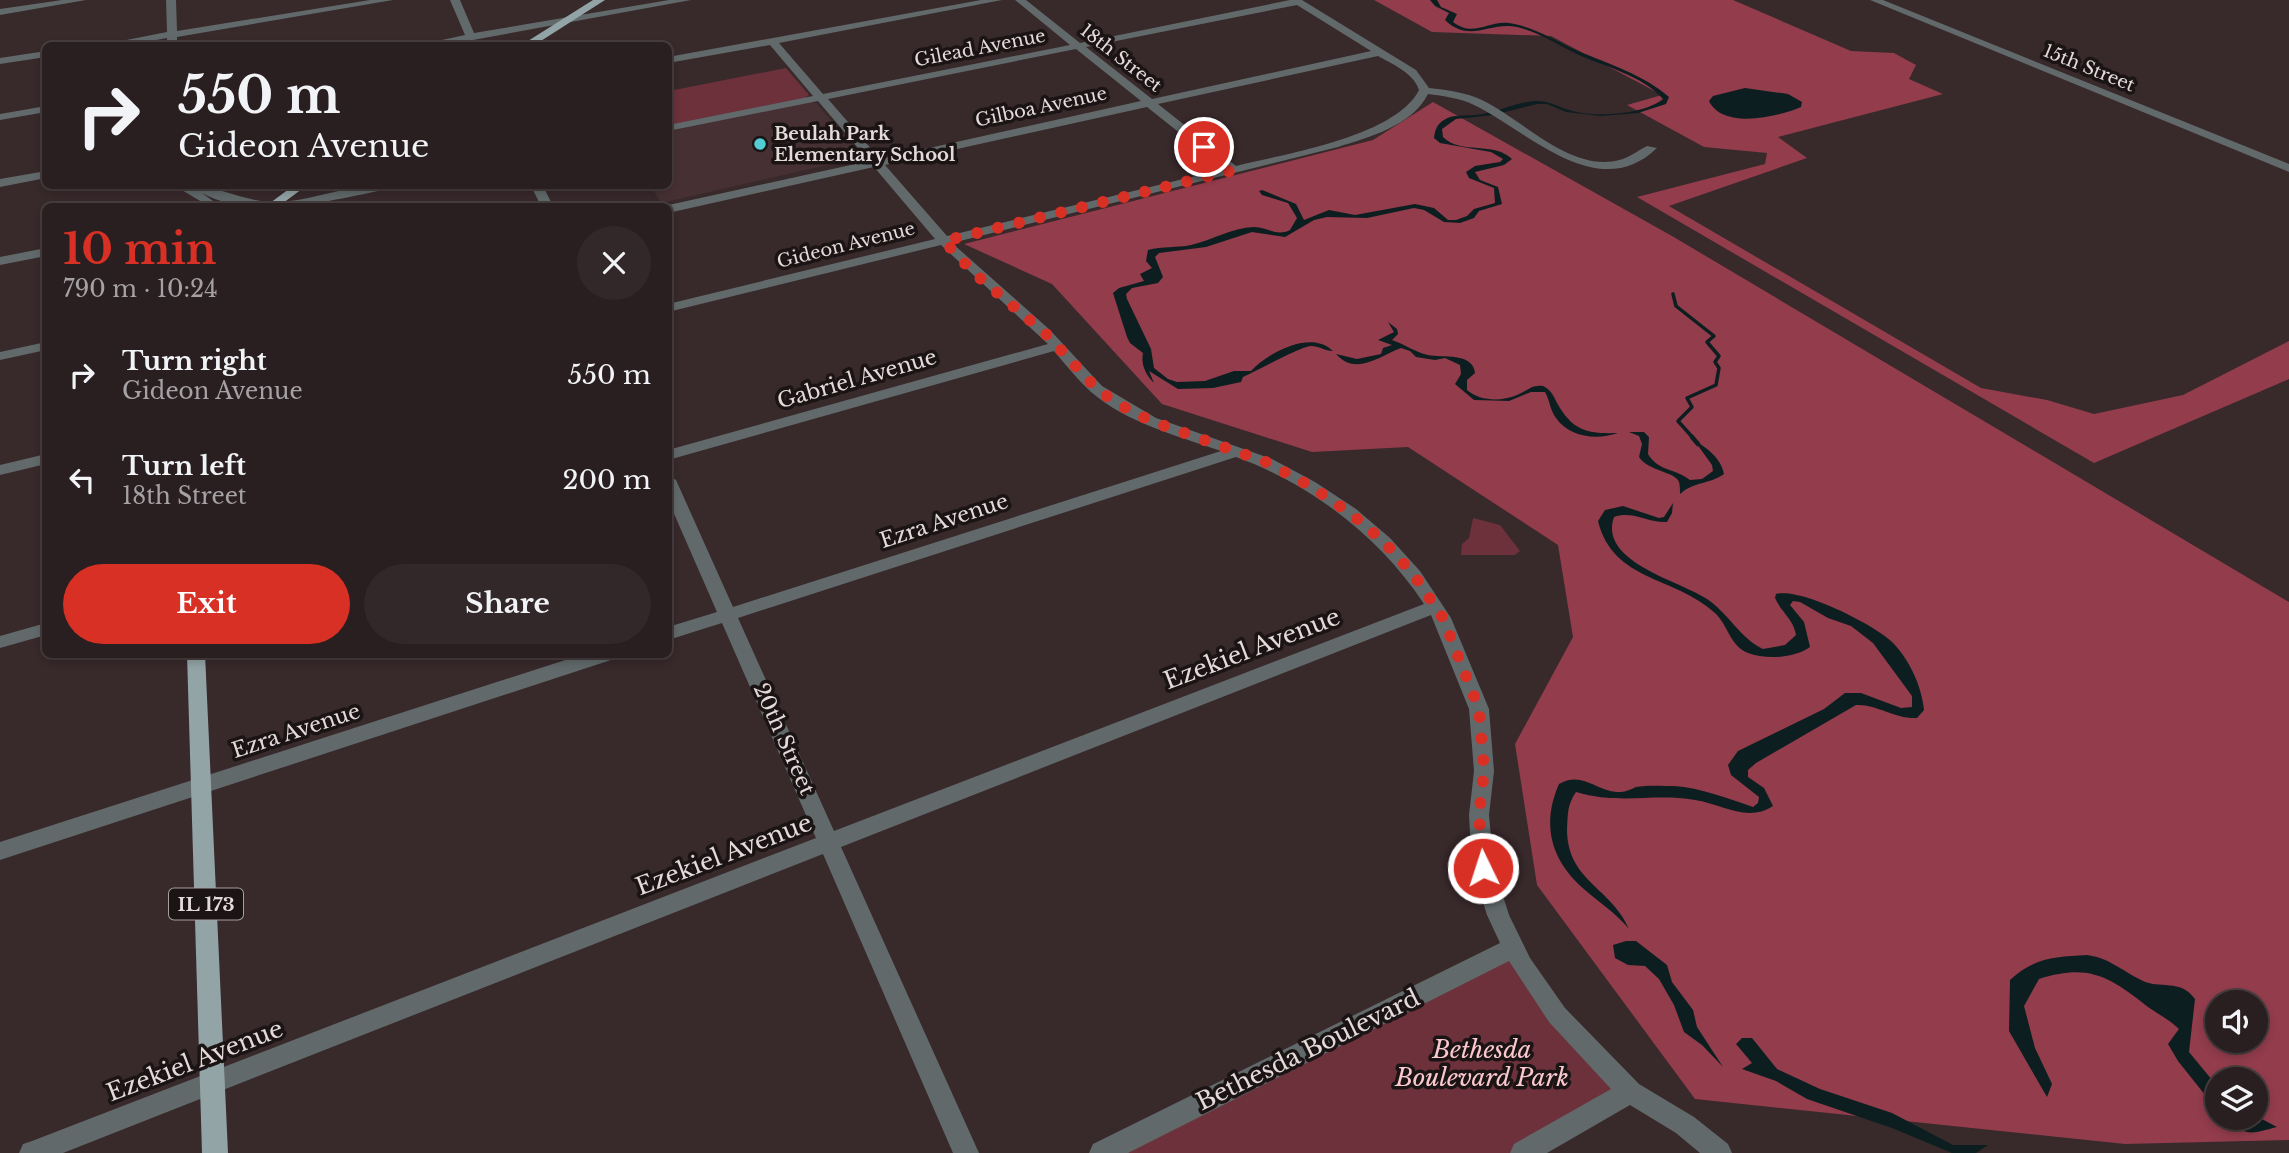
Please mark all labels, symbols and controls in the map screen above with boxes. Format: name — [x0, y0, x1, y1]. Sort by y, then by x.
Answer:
street label: 18th Street — [1076, 19, 1166, 97]
street label: Gilead Avenue — [913, 25, 1047, 71]
street label: 15th Street — [2040, 40, 2138, 96]
text: 550 m — [178, 65, 341, 126]
icon: right — [63, 70, 154, 161]
street label: Gilboa Avenue — [973, 82, 1109, 132]
pin — [1174, 117, 1234, 177]
place label: Beulah Park Elementary School — [774, 123, 956, 166]
text: Gideon Avenue — [178, 126, 429, 166]
icon: arrive — [1185, 128, 1223, 166]
marker: Beulah Park Elementary School — [752, 136, 768, 152]
street label: Gideon Avenue — [775, 217, 917, 273]
text: 10 min — [63, 223, 216, 275]
button: close — [577, 226, 651, 300]
text: 790 m · 10:24 — [63, 275, 218, 303]
street label: Gabriel Avenue — [774, 344, 940, 414]
text: Turn right — [122, 345, 267, 377]
icon: right — [63, 356, 101, 394]
text: 550 m — [568, 359, 651, 391]
text: Gideon Avenue — [122, 377, 303, 405]
text: Turn left — [122, 450, 246, 482]
icon: left — [63, 461, 101, 499]
text: 200 m — [562, 464, 651, 496]
text: 18th Street — [122, 482, 247, 510]
street label: Ezra Avenue — [876, 488, 1012, 554]
button: Exit — [63, 564, 350, 644]
button: Share — [364, 564, 651, 644]
street label: Ezekiel Avenue — [1160, 602, 1344, 695]
street label: 20th Street — [748, 679, 820, 799]
street label: Ezra Avenue — [228, 698, 364, 764]
street label: Ezekiel Avenue — [632, 808, 816, 901]
position arrow — [1446, 831, 1520, 905]
road number: IL 173 — [169, 888, 243, 920]
street label: Bethesda Boulevard — [1191, 983, 1424, 1116]
map controls — [2205, 990, 2268, 1130]
button: sound — [2205, 990, 2268, 1053]
street label: Ezekiel Avenue — [103, 1014, 287, 1107]
park label: Bethesda Boulevard Park — [1394, 1035, 1569, 1092]
button: layers — [2205, 1067, 2268, 1130]

